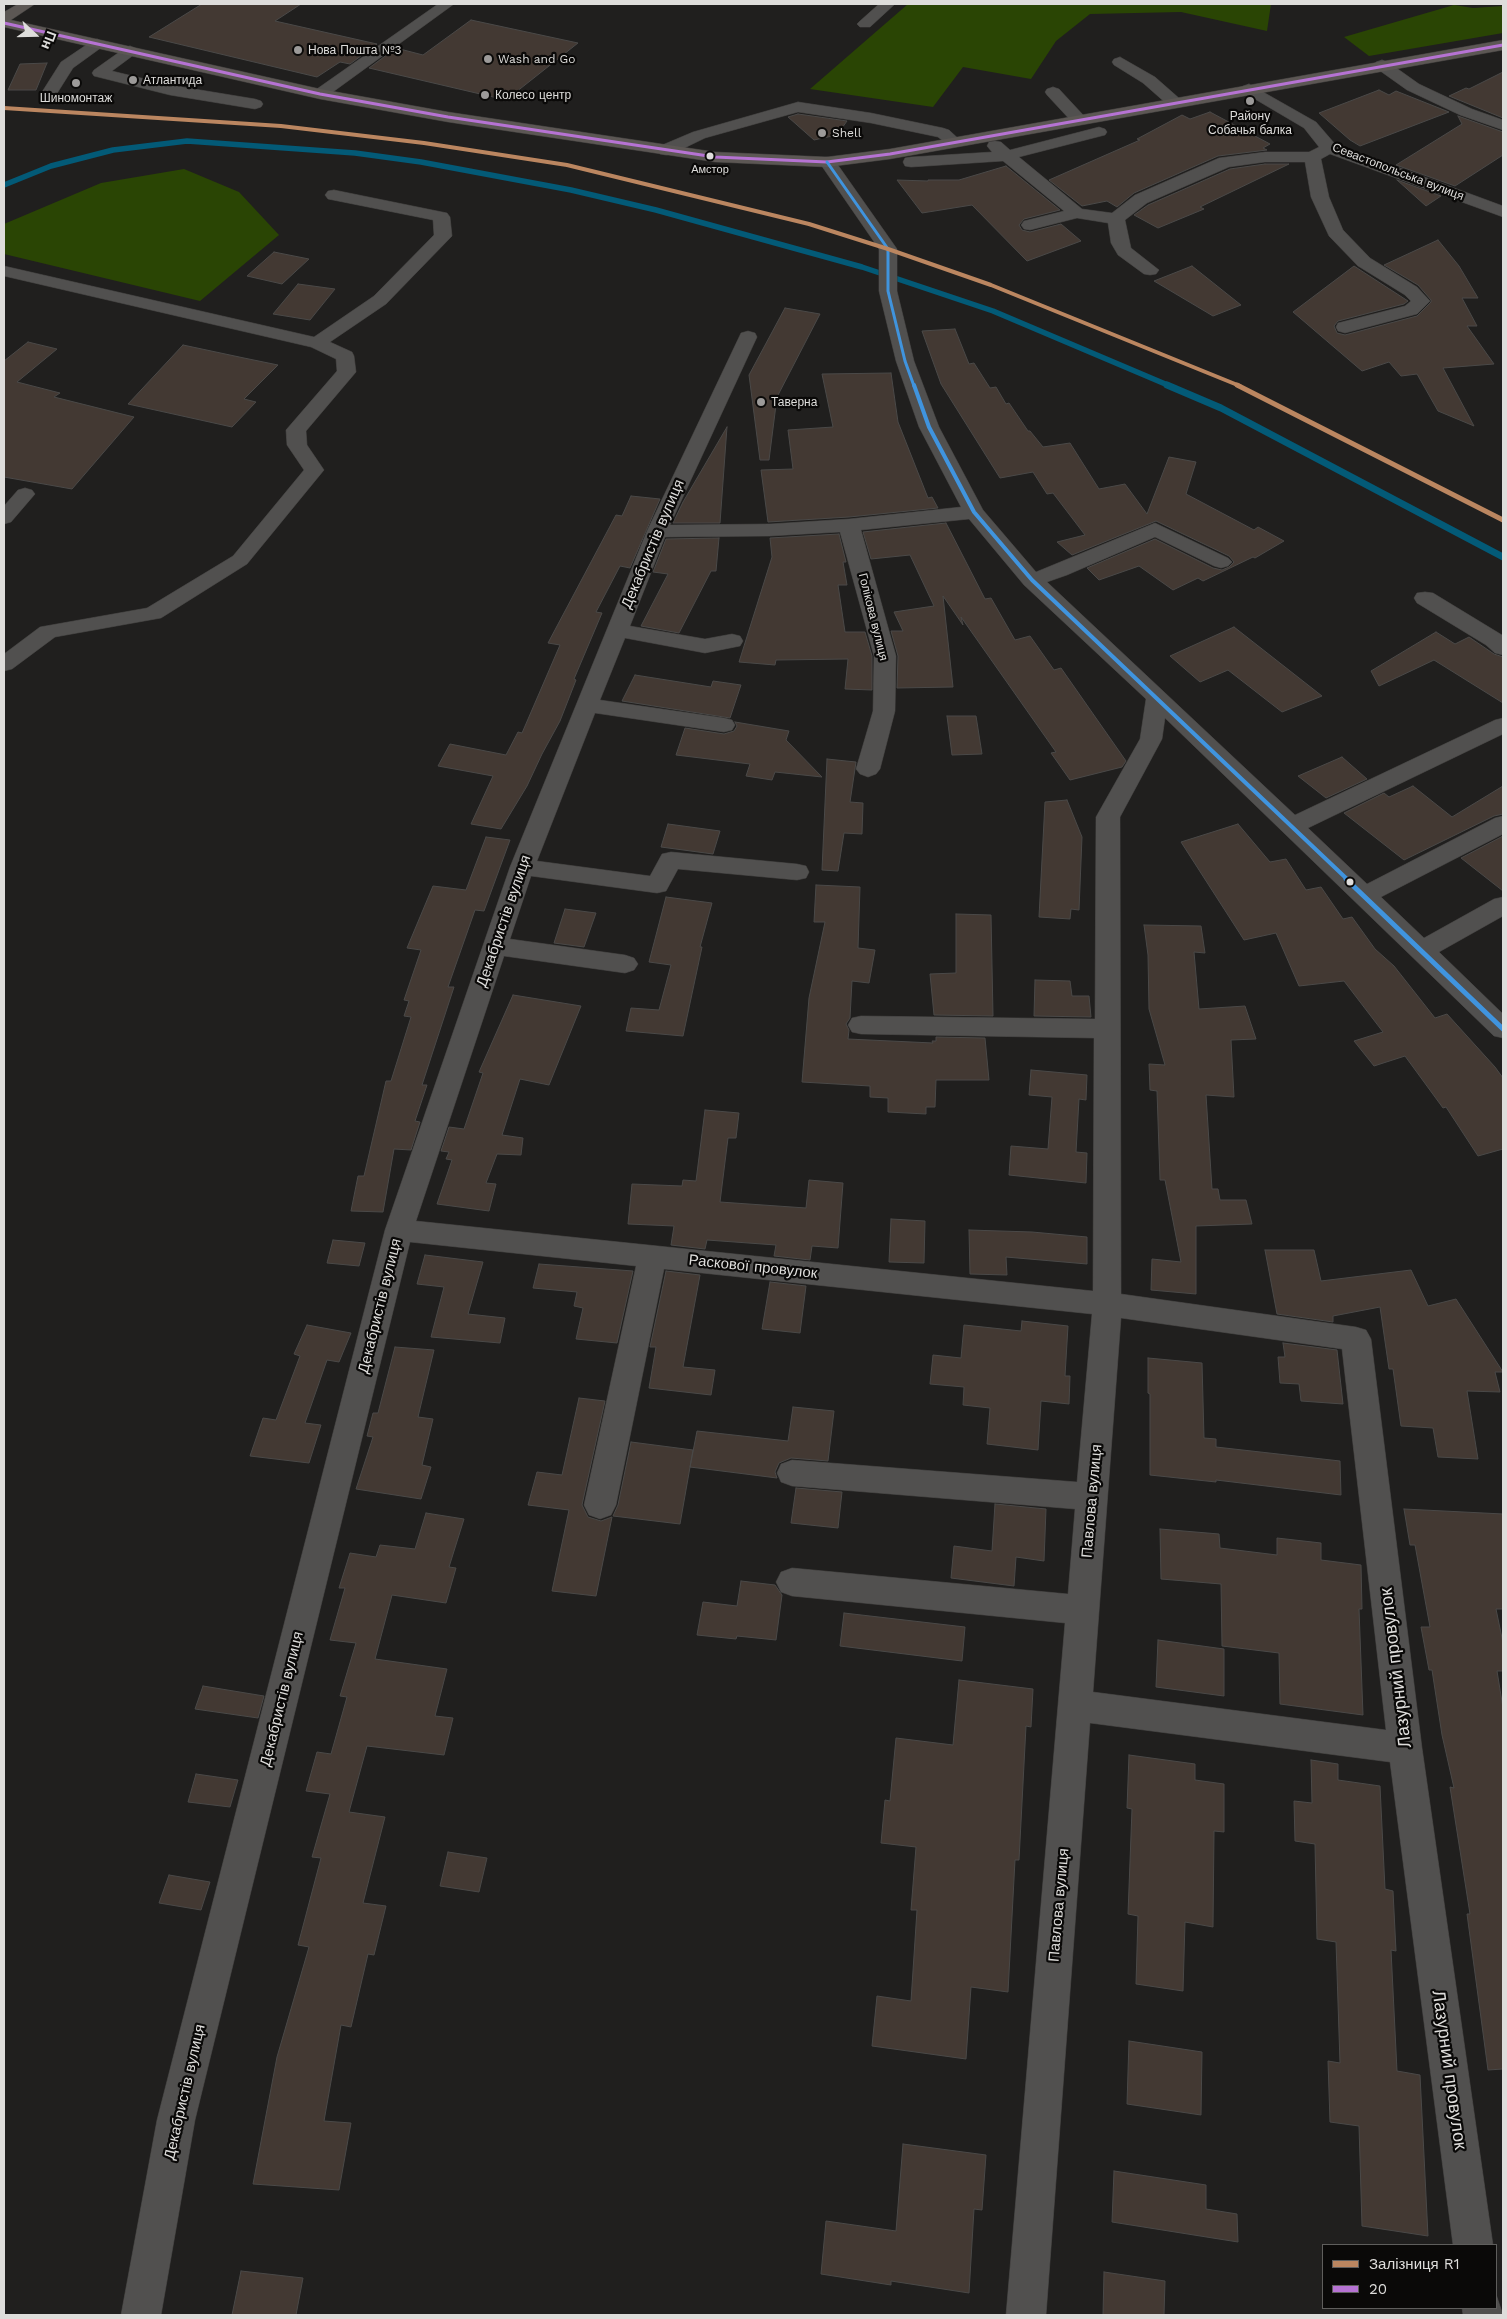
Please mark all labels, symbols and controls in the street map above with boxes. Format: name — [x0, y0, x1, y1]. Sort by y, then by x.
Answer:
north arrow — [10, 10, 60, 60]
text: Пн — [38, 29, 60, 52]
place label: Нова Пошта №3 — [308, 43, 402, 57]
marker: Нова Пошта №3 — [292, 44, 304, 56]
place label: Wash and Go — [498, 52, 575, 66]
marker: Wash and Go — [482, 53, 494, 65]
place label: Атлантида — [143, 73, 202, 87]
marker: Атлантида — [127, 74, 139, 86]
marker: Шиномонтаж — [70, 77, 82, 89]
place label: Колесо центр — [495, 88, 571, 102]
marker: Колесо центр — [479, 89, 491, 101]
place label: Шиномонтаж — [40, 91, 112, 105]
marker: Району Собачья балка — [1244, 95, 1256, 107]
place label: Району Собачья балка — [1208, 109, 1292, 137]
place label: Shell — [832, 126, 861, 140]
marker: Shell — [816, 127, 828, 139]
street label: Севастопольська вулиця — [1330, 140, 1466, 204]
marker: Амстор — [705, 151, 715, 161]
place label: Амстор — [691, 163, 729, 177]
place label: Таверна — [771, 395, 817, 409]
marker: Таверна — [755, 396, 767, 408]
street label: Декабристів вулиця — [618, 477, 688, 611]
street label: Голікова вулиця — [855, 572, 891, 662]
street label: Декабристів вулиця — [473, 853, 535, 989]
unlabelled marker — [1345, 877, 1355, 887]
street label: Декабристів вулиця — [355, 1237, 405, 1375]
street label: Раскової провулок — [688, 1251, 818, 1283]
street label: Павлова вулиця — [1078, 1443, 1106, 1559]
street label: Лазурний провулок — [1375, 1587, 1417, 1749]
street label: Декабристів вулиця — [257, 1630, 307, 1768]
street label: Павлова вулиця — [1045, 1847, 1073, 1963]
street label: Лазурний провулок — [1427, 1989, 1471, 2151]
street label: Декабристів вулиця — [161, 2023, 209, 2161]
legend — [1322, 2244, 1497, 2309]
text: Залізниця R1 — [1369, 2255, 1460, 2273]
text: 20 — [1369, 2280, 1387, 2298]

